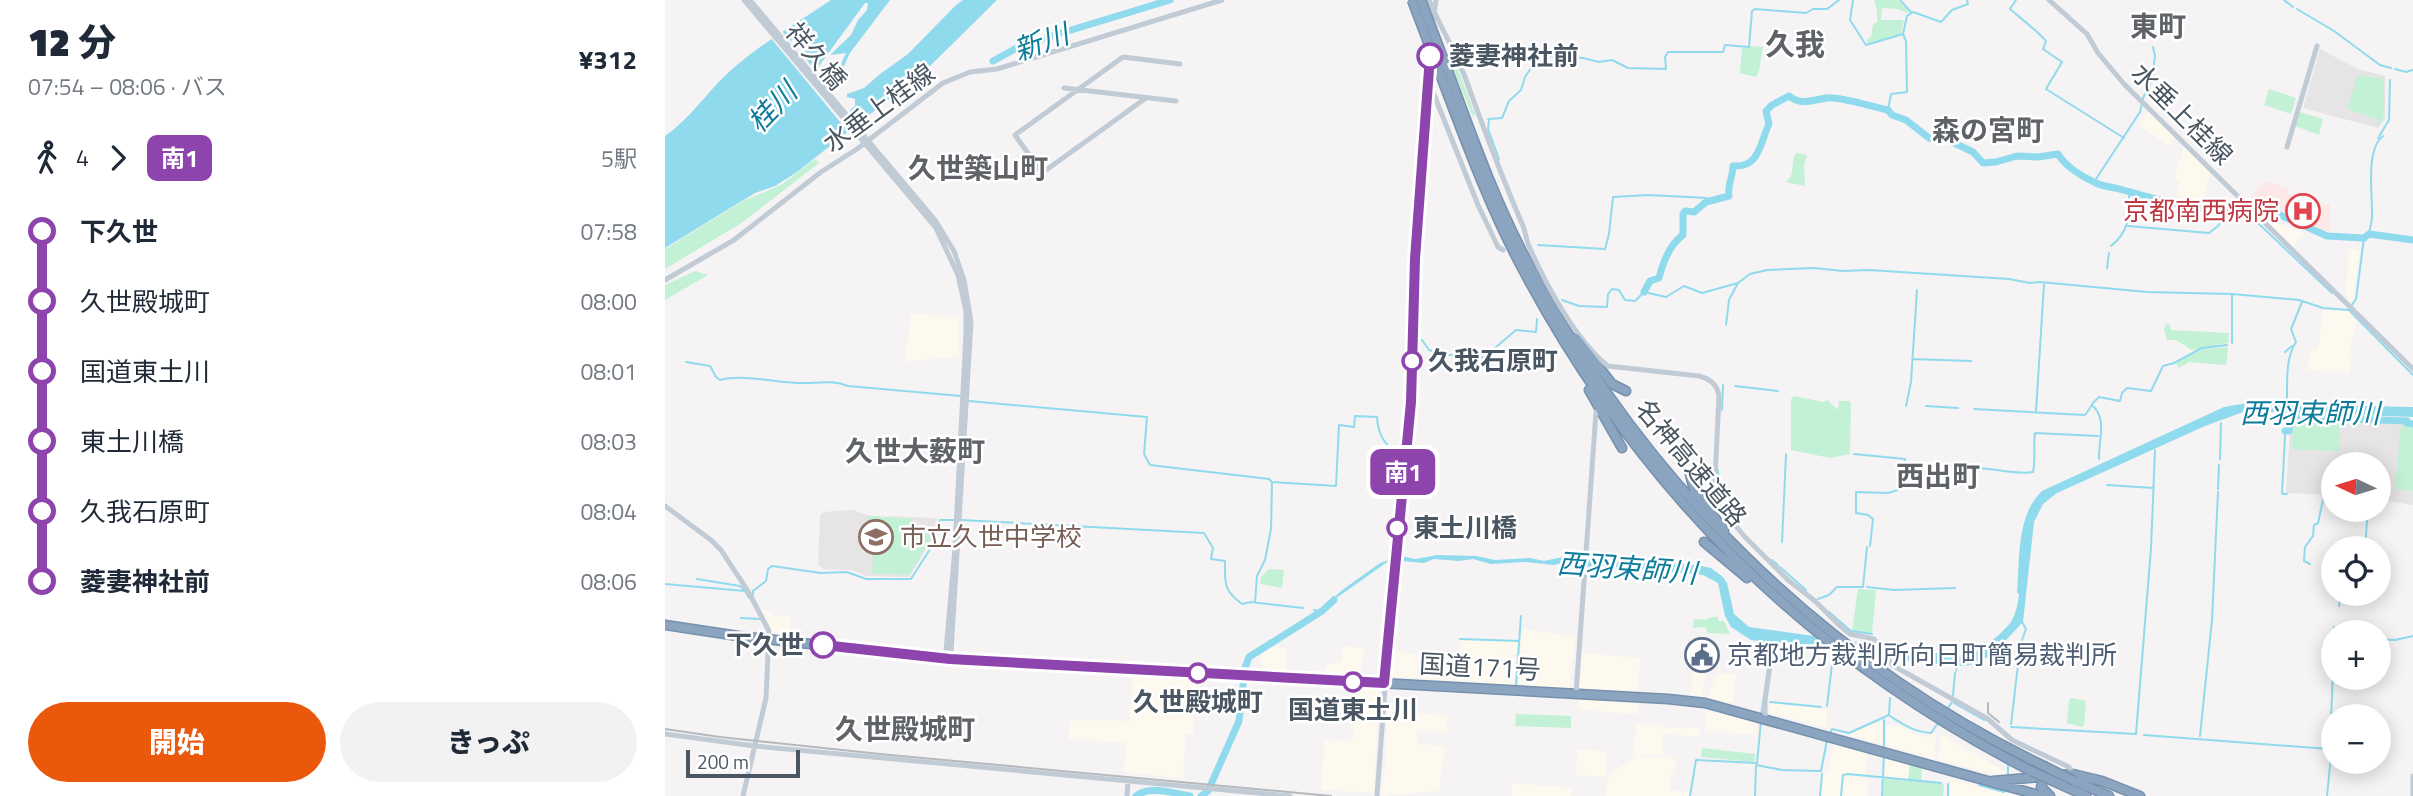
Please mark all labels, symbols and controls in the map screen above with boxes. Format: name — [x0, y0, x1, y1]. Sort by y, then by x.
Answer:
district label: 東町 — [2130, 4, 2186, 47]
water label: 新川 — [1007, 11, 1077, 71]
text: 12 分 — [28, 13, 116, 71]
street label: 祥久橋 — [776, 13, 856, 98]
district label: 久我 — [1765, 21, 1825, 67]
place label: 菱妻神社前 — [1449, 36, 1579, 75]
text: ¥312 — [579, 40, 637, 79]
marker: 菱妻神社前 — [1417, 43, 1443, 69]
street label: 水垂上桂線 — [815, 54, 943, 162]
street label: 水垂上桂線 — [2123, 54, 2242, 173]
text: 07:54 – 08:06 · バス — [28, 69, 227, 104]
water label: 桂川 — [737, 69, 809, 142]
district label: 森の宮町 — [1932, 108, 2044, 151]
icon: walk — [28, 139, 66, 177]
icon: forward — [99, 139, 137, 177]
text: 4 — [76, 140, 89, 175]
text: 南1 — [161, 140, 198, 176]
text: 5駅 — [601, 141, 637, 176]
district label: 久世築山町 — [908, 146, 1048, 189]
place label: 京都南西病院 — [2123, 191, 2279, 230]
hospital icon: 京都南西病院 — [2284, 192, 2322, 230]
text: 下久世 — [80, 212, 158, 251]
text: 07:58 — [580, 214, 637, 249]
text: 久世殿城町 — [80, 282, 210, 321]
text: 08:00 — [580, 284, 637, 319]
place label: 久我石原町 — [1428, 341, 1558, 380]
marker: 久我石原町 — [1402, 351, 1422, 371]
text: 国道東土川 — [80, 352, 210, 391]
text: 08:01 — [580, 354, 637, 389]
street label: 名神高速道路 — [1626, 390, 1756, 535]
water label: 西羽束師川 — [2240, 391, 2383, 434]
text: 東土川橋 — [80, 422, 184, 461]
text: 08:03 — [580, 424, 637, 459]
district label: 久世大薮町 — [845, 429, 985, 472]
line badge: 南1 — [1371, 449, 1435, 495]
north arrow — [2321, 452, 2391, 522]
map controls — [2321, 452, 2391, 774]
text: 南1 — [1384, 454, 1422, 490]
district label: 西出町 — [1896, 454, 1980, 497]
text: 久我石原町 — [80, 492, 210, 531]
text: 08:04 — [580, 494, 637, 529]
place label: 東土川橋 — [1413, 508, 1517, 547]
place label: 市立久世中学校 — [900, 517, 1082, 556]
school or university icon: 市立久世中学校 — [857, 518, 895, 556]
marker: 東土川橋 — [1387, 518, 1407, 538]
button: locate — [2321, 536, 2391, 606]
water label: 西羽束師川 — [1556, 541, 1701, 594]
text: 菱妻神社前 — [80, 562, 210, 601]
text: 08:06 — [580, 564, 637, 599]
button: + — [2321, 620, 2391, 690]
place label: 下久世 — [726, 625, 804, 664]
marker: 下久世 — [810, 632, 836, 658]
place label: 京都地方裁判所向日町簡易裁判所 — [1727, 635, 2117, 674]
public building icon: 京都地方裁判所向日町簡易裁判所 — [1683, 636, 1721, 674]
street label: 国道171号 — [1418, 644, 1542, 689]
marker: 久世殿城町 — [1188, 663, 1208, 683]
marker: 国道東土川 — [1343, 672, 1363, 692]
place label: 久世殿城町 — [1133, 682, 1263, 721]
place label: 国道東土川 — [1288, 690, 1418, 729]
button: 開始 — [28, 702, 326, 782]
button: きっぷ — [340, 702, 637, 782]
button: − — [2321, 704, 2391, 774]
district label: 久世殿城町 — [835, 707, 975, 750]
scale bar — [686, 747, 800, 779]
text: 200 m — [697, 747, 749, 776]

